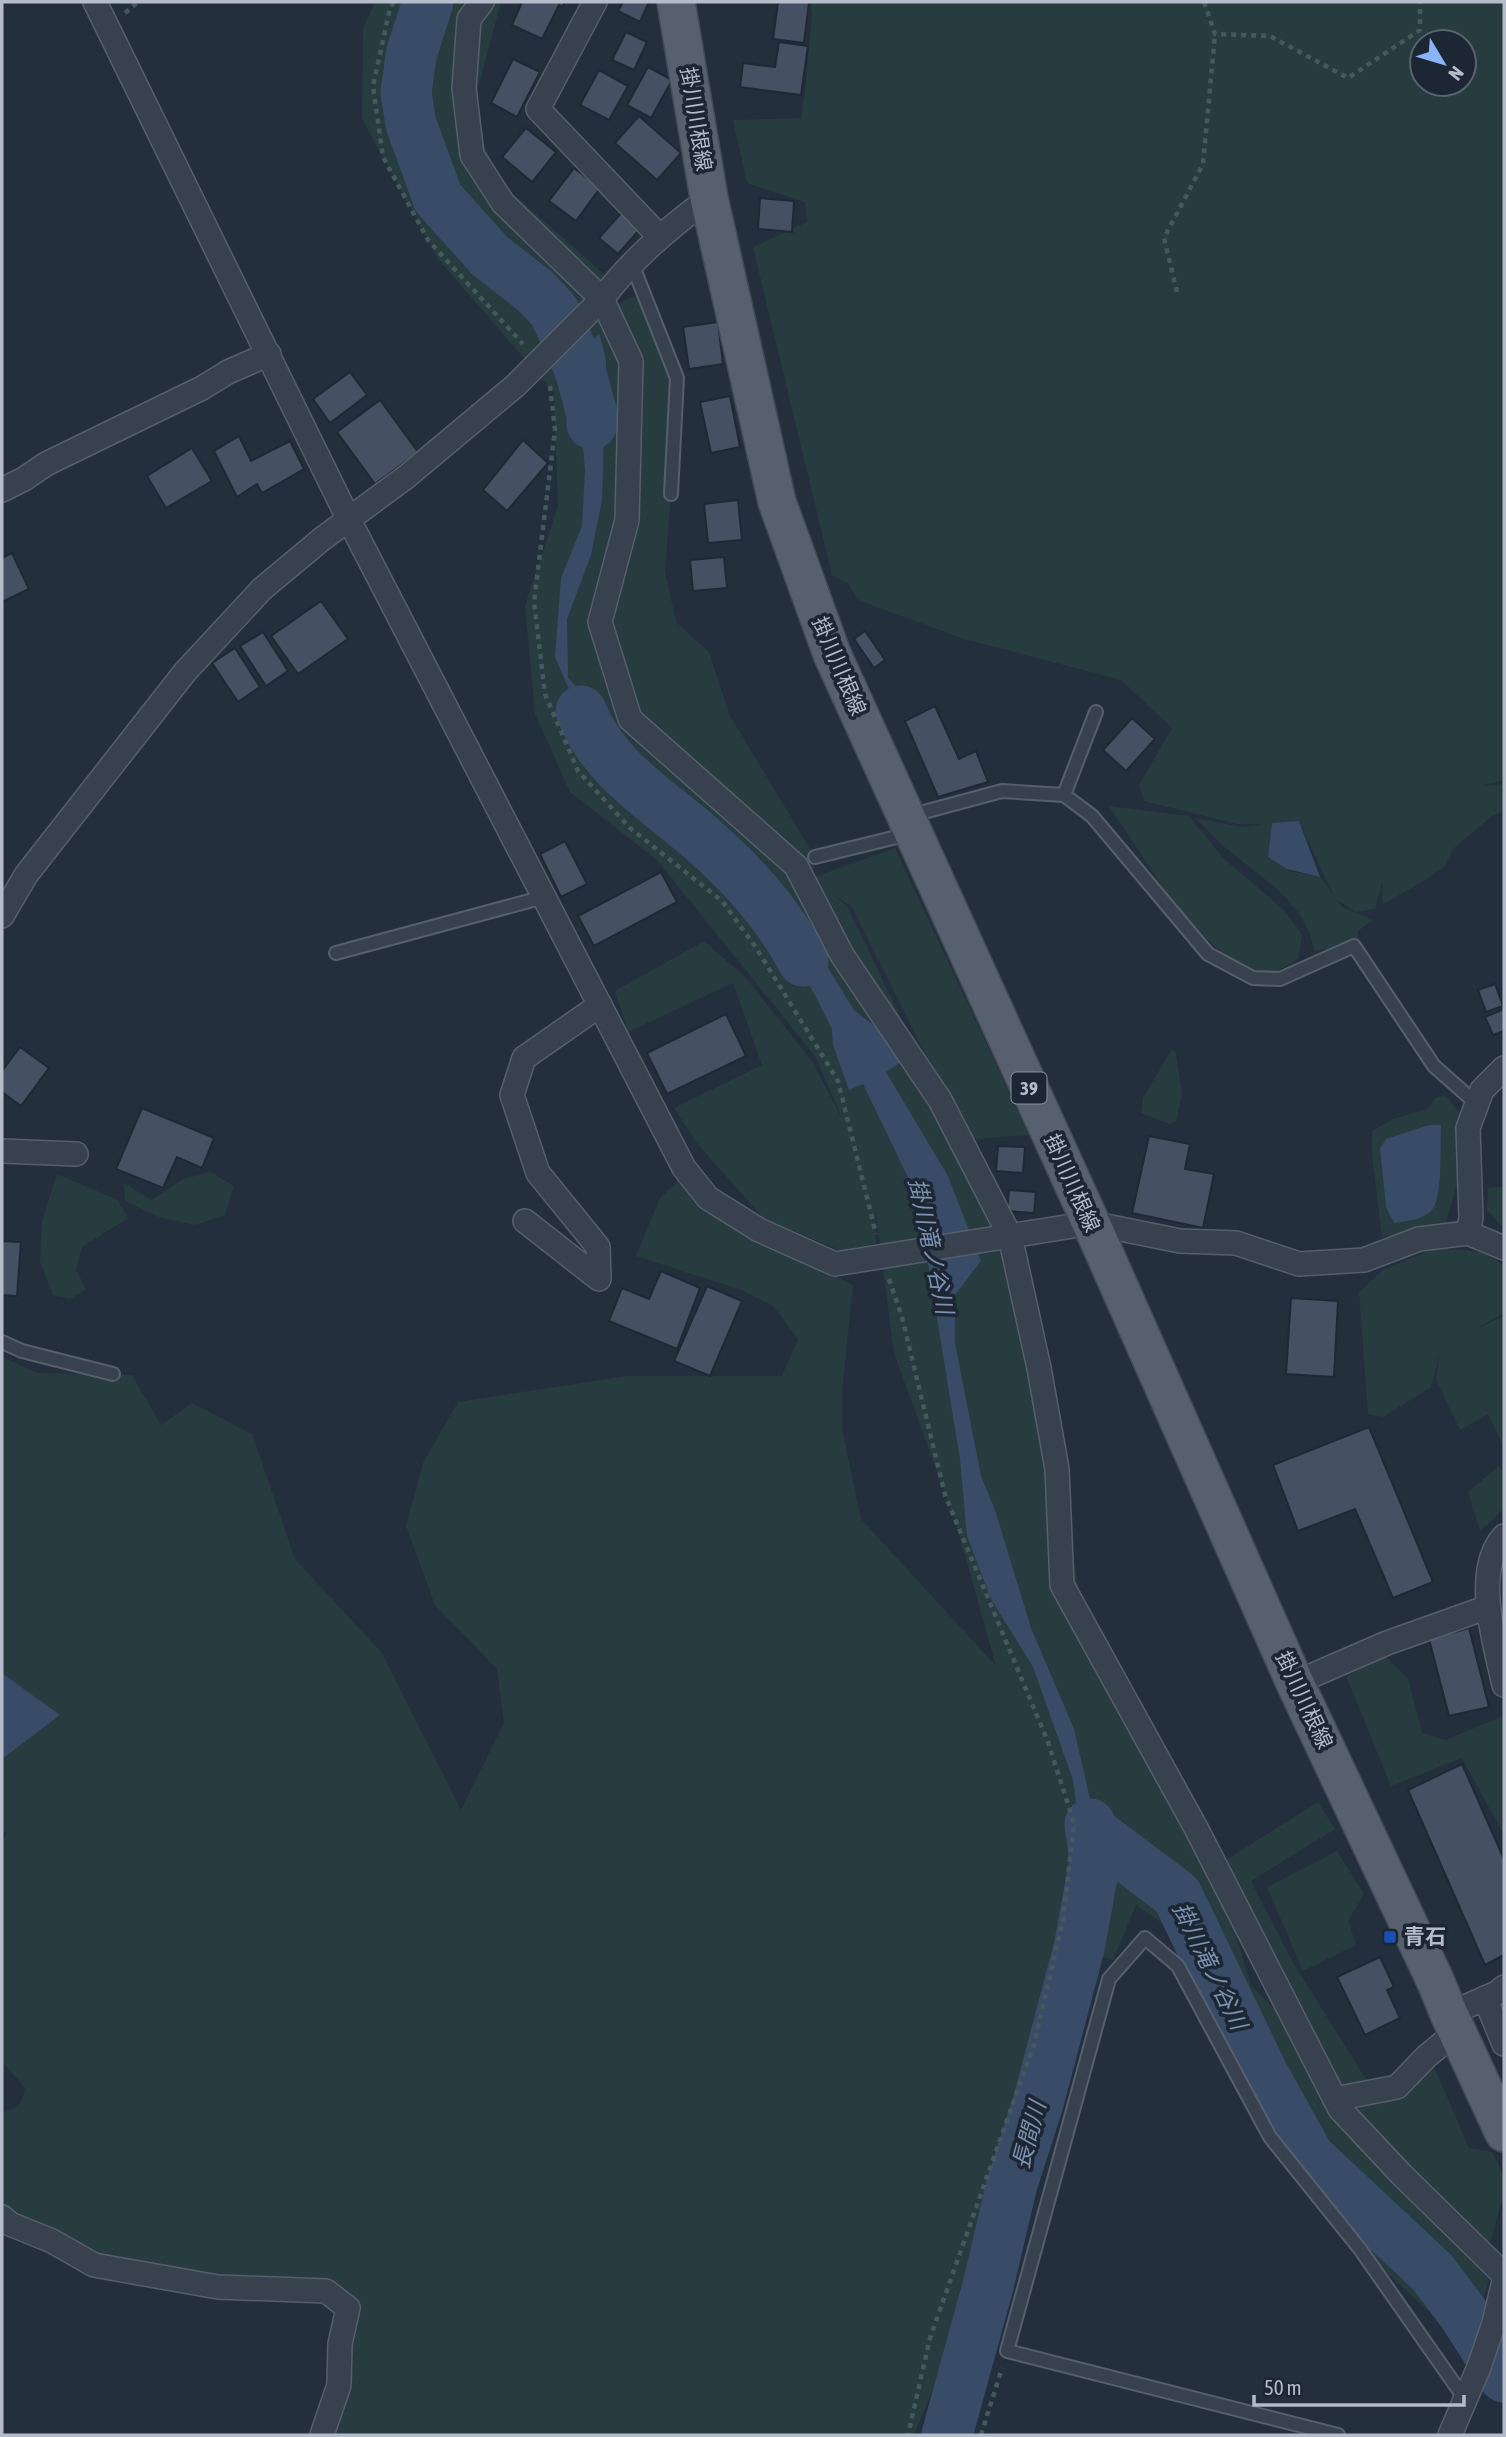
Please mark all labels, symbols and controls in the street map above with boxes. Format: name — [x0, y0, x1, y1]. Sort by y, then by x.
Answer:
north arrow — [1408, 28, 1478, 98]
text: N — [1444, 62, 1469, 85]
street label: 掛川川根線 — [677, 65, 717, 173]
street label: 掛川川根線 — [808, 613, 871, 719]
road number: 39 — [1012, 1072, 1046, 1104]
street label: 掛川川根線 — [1041, 1130, 1105, 1235]
water label: 掛川滝ノ谷川 — [904, 1176, 959, 1319]
street label: 掛川川根線 — [1272, 1647, 1338, 1752]
water label: 掛川滝ノ谷川 — [1168, 1898, 1253, 2036]
place label: 青石 — [1404, 1924, 1446, 1948]
marker: 青石 — [1382, 1929, 1398, 1945]
water label: 長間川 — [1008, 2095, 1051, 2172]
scale bar — [1254, 2364, 1464, 2408]
text: 50 m — [1264, 2375, 1302, 2399]

